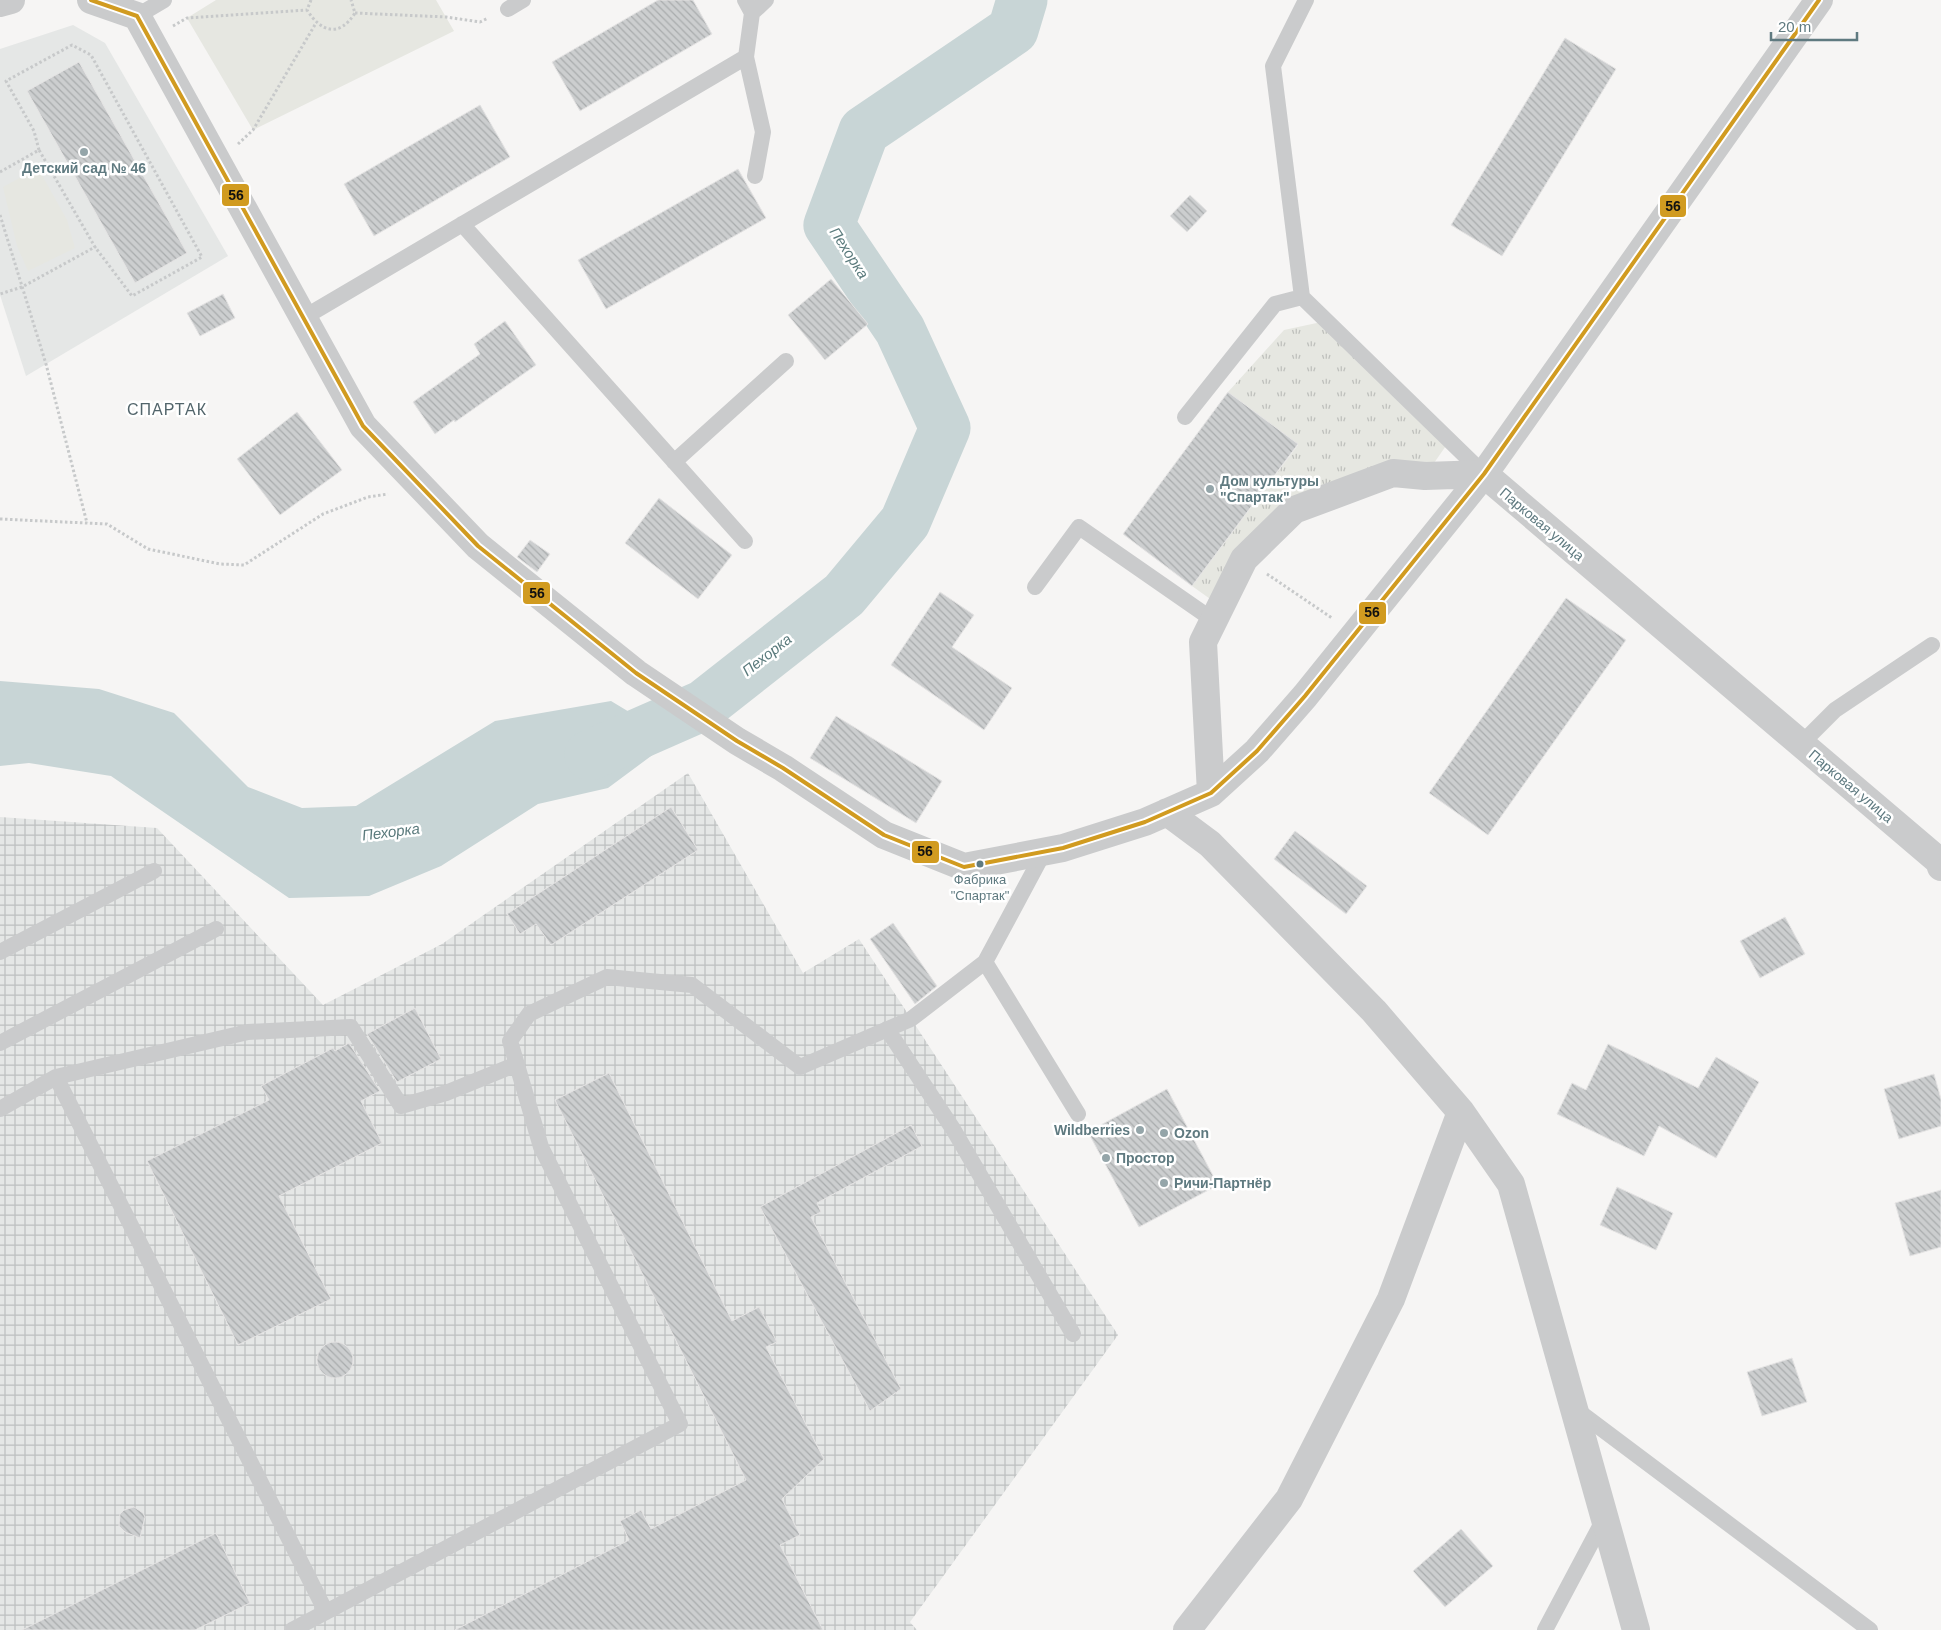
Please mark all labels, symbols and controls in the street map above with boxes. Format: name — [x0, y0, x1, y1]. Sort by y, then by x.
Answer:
scale bar — [1771, 10, 1857, 42]
text: 20 m — [1778, 18, 1811, 35]
marker: Детский сад № 46 — [78, 146, 90, 158]
place label: Детский сад № 46 — [22, 160, 146, 176]
line badge: 56 — [221, 183, 250, 207]
text: 56 — [228, 187, 244, 203]
line badge: 56 — [1659, 194, 1687, 218]
text: 56 — [1665, 198, 1681, 214]
water label: Пехорка — [826, 224, 872, 282]
district label: СПАРТАК — [127, 401, 207, 418]
place label: Дом культуры "Спартак" — [1220, 473, 1319, 505]
marker: Дом культуры "Спартак" — [1204, 483, 1216, 495]
street label: Парковая улица — [1497, 484, 1587, 564]
line badge: 56 — [522, 581, 551, 605]
text: 56 — [529, 585, 545, 601]
line badge: 56 — [1358, 601, 1387, 625]
text: 56 — [1364, 604, 1380, 620]
water label: Пехорка — [739, 630, 795, 679]
street label: Парковая улица — [1806, 746, 1896, 826]
water label: Пехорка — [361, 820, 421, 843]
line badge: 56 — [911, 840, 940, 864]
text: 56 — [917, 843, 933, 859]
marker: Фабрика "Спартак" — [975, 859, 985, 869]
place label: Фабрика "Спартак" — [951, 872, 1010, 903]
place label: Wildberries — [1054, 1122, 1130, 1138]
marker: Wildberries — [1134, 1124, 1146, 1136]
place label: Ozon — [1174, 1125, 1209, 1141]
marker: Ozon — [1158, 1127, 1170, 1139]
place label: Простор — [1116, 1150, 1175, 1166]
marker: Простор — [1100, 1152, 1112, 1164]
place label: Ричи-Партнёр — [1174, 1175, 1271, 1191]
marker: Ричи-Партнёр — [1158, 1177, 1170, 1189]

